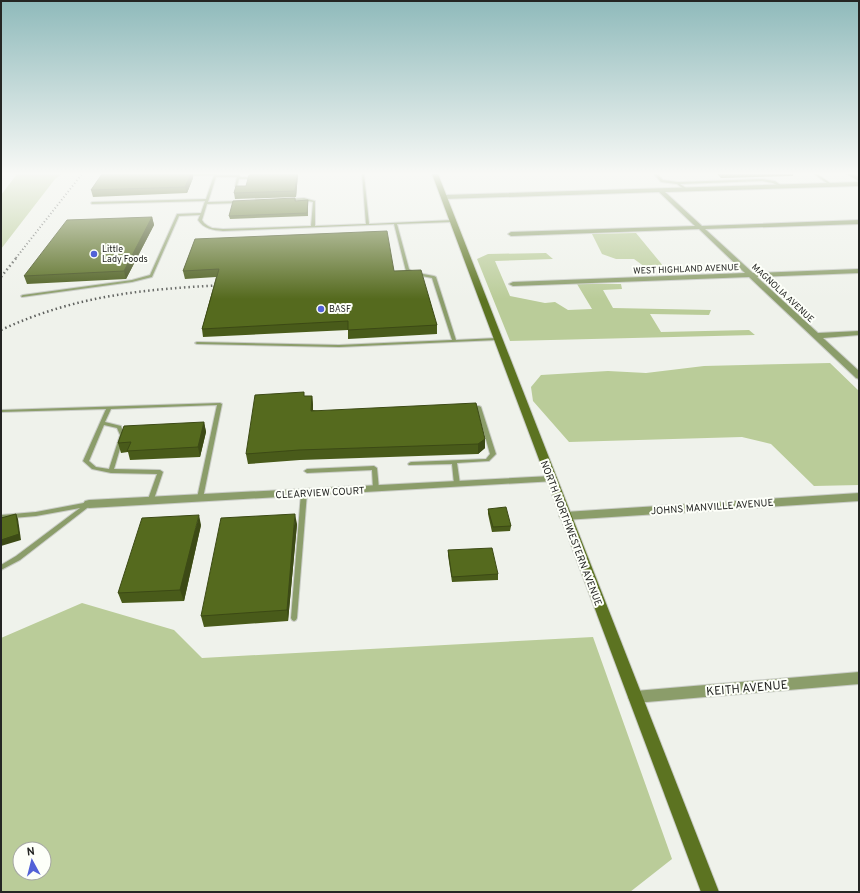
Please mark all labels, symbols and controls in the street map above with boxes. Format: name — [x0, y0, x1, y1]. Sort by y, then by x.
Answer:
place label: Little Lady Foods — [102, 244, 148, 265]
marker: Little Lady Foods — [89, 249, 99, 259]
street label: WEST HIGHLAND AVENUE — [633, 262, 739, 277]
street label: MAGNOLIA AVENUE — [749, 262, 816, 325]
marker: BASF — [316, 304, 326, 314]
place label: BASF — [329, 304, 351, 315]
street label: NORTH NORTHWESTERN AVENUE — [537, 459, 604, 608]
street label: CLEARVIEW COURT — [275, 485, 365, 502]
street label: JOHNS MANVILLE AVENUE — [650, 497, 774, 518]
street label: KEITH AVENUE — [706, 677, 789, 701]
north arrow — [12, 841, 52, 881]
text: N — [26, 845, 36, 859]

